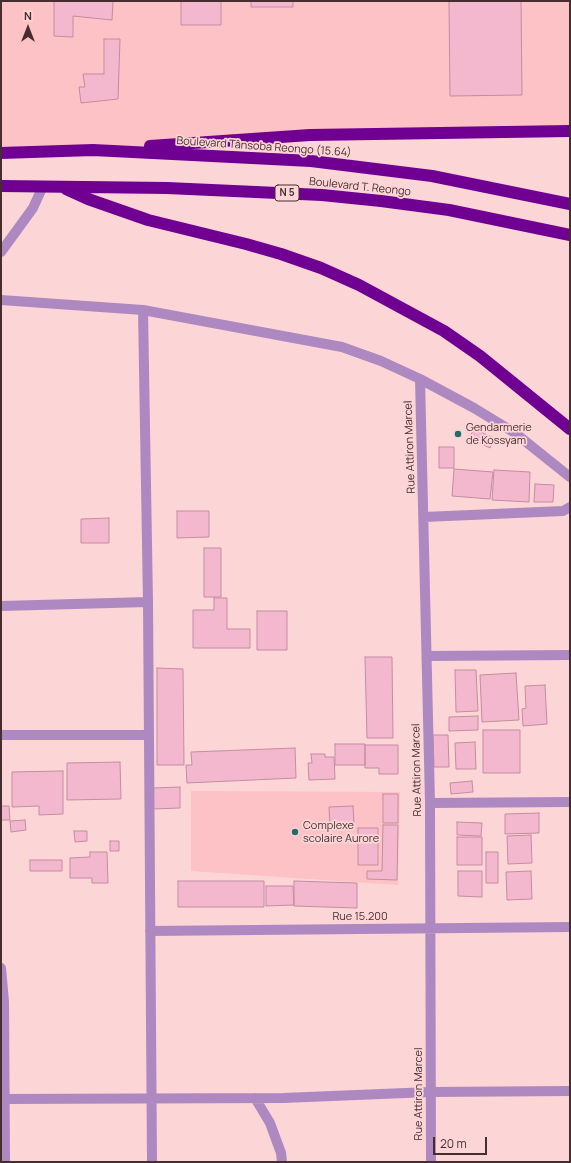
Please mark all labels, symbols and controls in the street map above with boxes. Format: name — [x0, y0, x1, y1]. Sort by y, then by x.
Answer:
north arrow — [8, 8, 48, 48]
text: N — [24, 8, 32, 23]
street label: Boulevard Tânsoba Reongo (15.64) — [176, 134, 352, 160]
street label: Boulevard T. Reongo — [308, 175, 412, 199]
road number: N 5 — [275, 185, 299, 201]
street label: Rue Attiron Marcel — [402, 400, 418, 494]
place label: Gendarmerie de Kossyam — [466, 421, 532, 447]
marker: Gendarmerie de Kossyam — [453, 429, 463, 439]
street label: Rue Attiron Marcel — [410, 723, 424, 817]
place label: Complexe scolaire Aurore — [303, 819, 379, 845]
marker: Complexe scolaire Aurore — [290, 827, 300, 837]
street label: Rue 15.200 — [332, 910, 388, 924]
street label: Rue Attiron Marcel — [412, 1047, 426, 1141]
scale bar — [435, 1129, 489, 1155]
text: 20 m — [440, 1135, 467, 1152]

